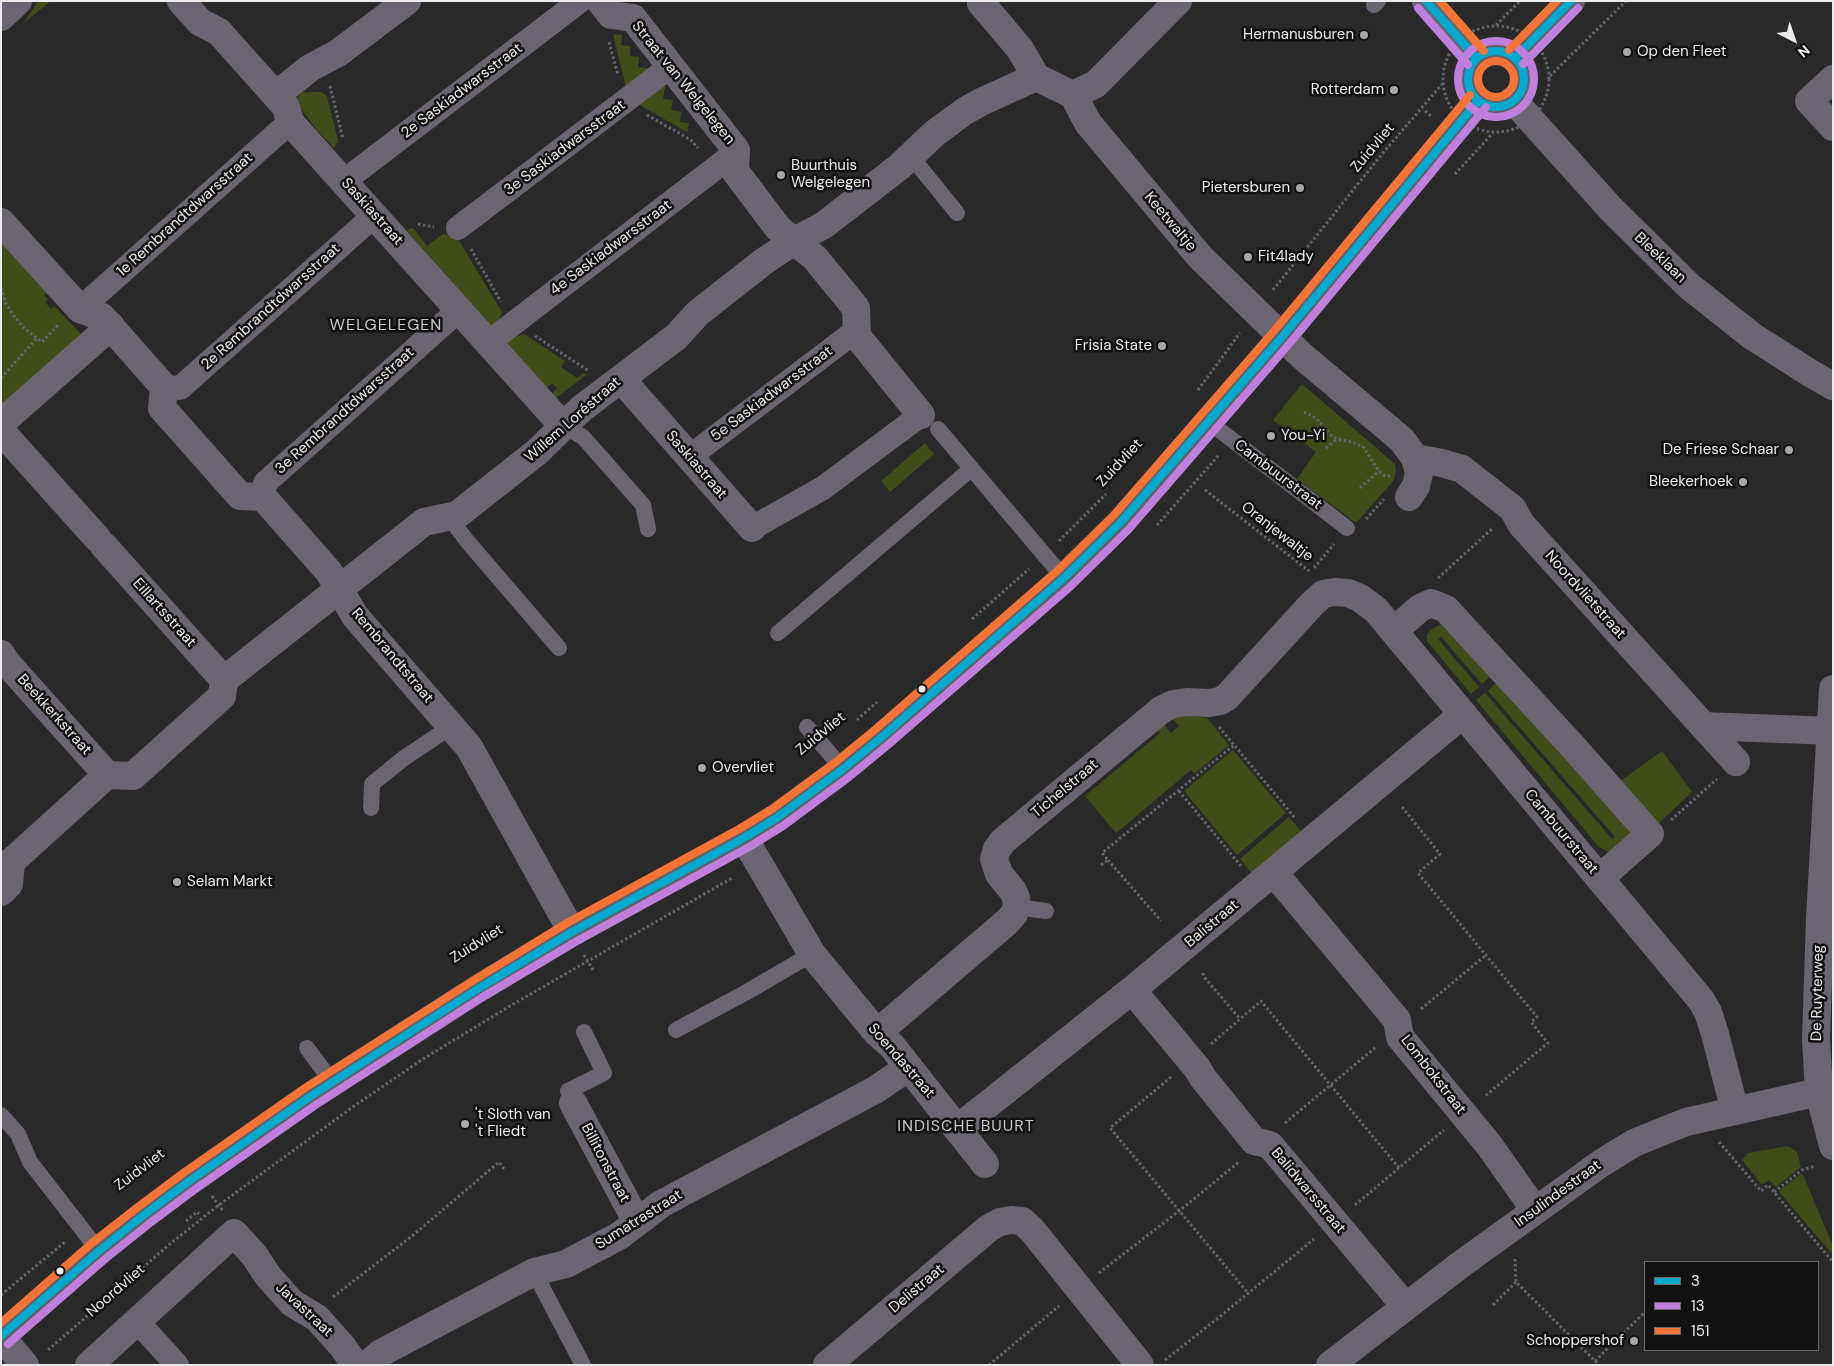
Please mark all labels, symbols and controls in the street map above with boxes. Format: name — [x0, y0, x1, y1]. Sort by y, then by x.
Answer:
north arrow — [1769, 15, 1819, 65]
street label: Straat van Welgelegen — [628, 18, 738, 148]
place label: Hermanusburen — [1243, 26, 1354, 44]
marker: Hermanusburen — [1358, 29, 1370, 41]
street label: 2e Saskiadwarsstraat — [398, 40, 526, 142]
text: N — [1794, 41, 1814, 61]
place label: Op den Fleet — [1637, 43, 1727, 61]
marker: Op den Fleet — [1621, 46, 1633, 58]
place label: Rotterdam — [1311, 81, 1384, 99]
marker: Rotterdam — [1388, 84, 1400, 96]
street label: 3e Saskiadwarsstraat — [501, 96, 629, 200]
street label: Zuidvliet — [1347, 120, 1399, 176]
street label: 1e Rembrandtdwarsstraat — [113, 149, 257, 281]
place label: Buurthuis Welgelegen — [791, 157, 870, 192]
marker: Buurthuis Welgelegen — [775, 169, 787, 181]
street label: Saskiastraat — [337, 175, 407, 249]
place label: Pietersburen — [1202, 179, 1290, 197]
marker: Pietersburen — [1294, 182, 1306, 194]
street label: Keetwaltje — [1140, 189, 1200, 255]
street label: 4e Saskiadwarsstraat — [547, 196, 675, 300]
street label: Bleeklaan — [1630, 229, 1690, 287]
street label: 2e Rembrandtdwarsstraat — [198, 240, 344, 374]
place label: Fit4lady — [1258, 248, 1314, 266]
marker: Fit4lady — [1242, 251, 1254, 263]
district label: WELGELEGEN — [328, 316, 444, 336]
place label: Frisia State — [1075, 337, 1152, 355]
marker: Frisia State — [1156, 340, 1168, 352]
street label: 5e Saskiadwarsstraat — [708, 342, 836, 446]
street label: 3e Rembrandtdwarsstraat — [272, 344, 418, 478]
street label: Willem Loréstraat — [521, 373, 625, 467]
street label: Saskiastraat — [662, 427, 730, 503]
place label: You-Yi — [1281, 427, 1325, 445]
marker: You-Yi — [1265, 430, 1277, 442]
street label: Zuidvliet — [1093, 435, 1147, 491]
street label: Cambuurstraat — [1231, 436, 1325, 514]
place label: De Friese Schaar — [1663, 441, 1779, 459]
marker: De Friese Schaar — [1783, 444, 1795, 456]
place label: Bleekerhoek — [1649, 473, 1733, 491]
marker: Bleekerhoek — [1737, 476, 1749, 488]
street label: Oranjewaltje — [1237, 498, 1317, 566]
street label: Noordvlietstraat — [1541, 547, 1629, 643]
street label: Eillartsstraat — [128, 575, 200, 651]
street label: Rembrandtstraat — [347, 605, 437, 707]
street label: Beekkerkstraat — [13, 671, 95, 759]
unlabelled marker — [917, 684, 927, 694]
street label: Zuidvliet — [793, 709, 849, 759]
street label: Tichelstraat — [1028, 756, 1102, 822]
place label: Overvliet — [712, 759, 774, 777]
marker: Overvliet — [696, 762, 708, 774]
street label: Cambuurstraat — [1520, 786, 1602, 878]
place label: Selam Markt — [187, 873, 273, 891]
marker: Selam Markt — [171, 876, 183, 888]
street label: Balistraat — [1181, 896, 1243, 952]
street label: Zuidvliet — [447, 921, 507, 967]
street label: De Ruyterweg — [1808, 945, 1828, 1041]
street label: Soendastraat — [864, 1020, 938, 1102]
street label: Lombokstraat — [1396, 1032, 1470, 1118]
place label: 't Sloth van 't Fliedt — [475, 1106, 551, 1141]
district label: INDISCHE BUURT — [895, 1117, 1037, 1137]
marker: 't Sloth van 't Fliedt — [459, 1118, 471, 1130]
street label: Billitonstraat — [577, 1120, 633, 1206]
street label: Balidwarsstraat — [1267, 1144, 1349, 1238]
street label: Zuidvliet — [111, 1145, 169, 1195]
street label: Insulindestraat — [1511, 1157, 1605, 1231]
street label: Sumatrastraat — [592, 1186, 686, 1254]
street label: Noordvliet — [83, 1261, 149, 1321]
street label: Delistraat — [886, 1261, 948, 1317]
legend — [1644, 1261, 1819, 1351]
unlabelled marker — [55, 1266, 65, 1276]
text: 3 — [1691, 1271, 1700, 1291]
street label: Javastraat — [272, 1279, 336, 1341]
text: 13 — [1691, 1296, 1705, 1316]
text: 151 — [1691, 1321, 1710, 1341]
place label: Schoppershof — [1526, 1332, 1624, 1350]
marker: Schoppershof — [1628, 1335, 1640, 1347]

